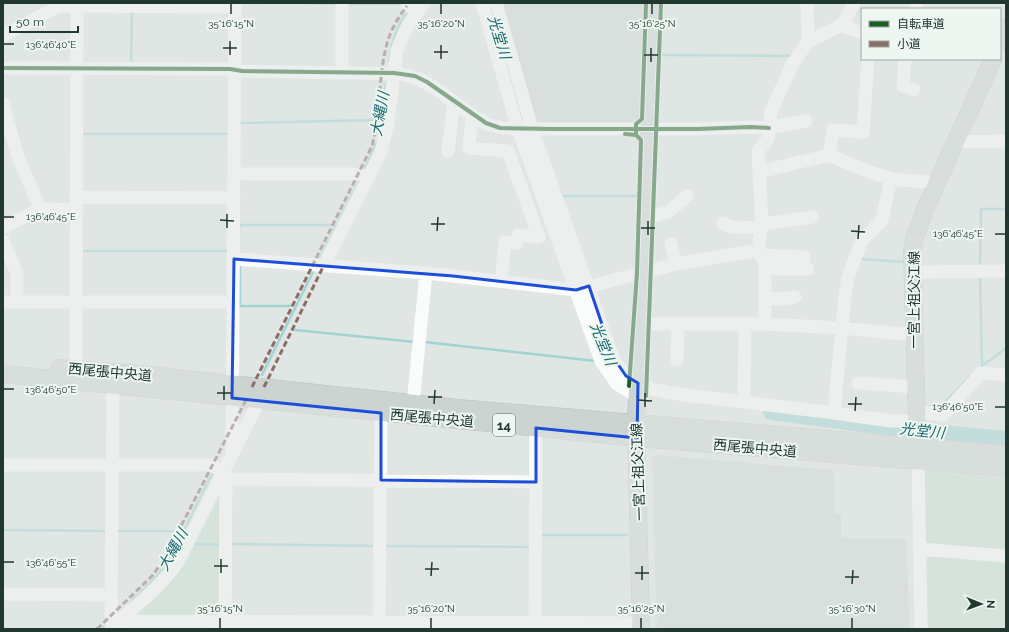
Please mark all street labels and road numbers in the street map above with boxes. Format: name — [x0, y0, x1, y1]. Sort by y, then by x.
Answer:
street label: 一宮上祖父江線 — [906, 251, 922, 349]
street label: 西尾張中央道 — [67, 360, 153, 384]
street label: 西尾張中央道 — [389, 406, 475, 430]
road number: 14 — [493, 414, 515, 436]
street label: 一宮上祖父江線 — [628, 423, 648, 521]
street label: 西尾張中央道 — [712, 436, 798, 460]

